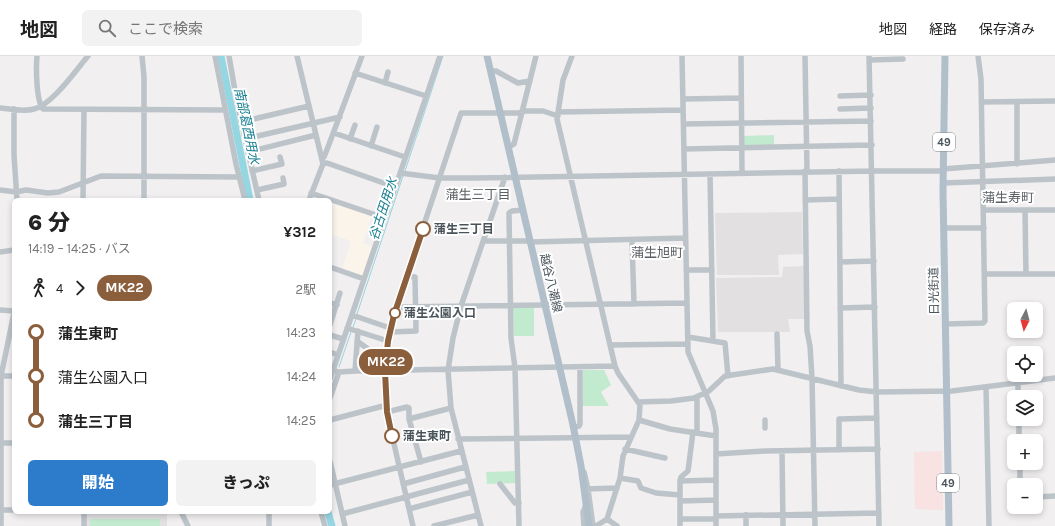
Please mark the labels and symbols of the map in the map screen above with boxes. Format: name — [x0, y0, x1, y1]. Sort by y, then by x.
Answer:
water label: 南部葛西用水 — [232, 86, 263, 168]
road number: 49 — [933, 133, 955, 151]
water label: 谷古田用水 — [366, 174, 401, 242]
district label: 蒲生三丁目 — [445, 187, 511, 202]
district label: 蒲生寿町 — [982, 190, 1034, 205]
marker: 蒲生三丁目 — [415, 221, 431, 237]
place label: 蒲生三丁目 — [434, 222, 494, 236]
district label: 蒲生旭町 — [631, 245, 683, 260]
street label: 越谷八潮線 — [537, 252, 565, 314]
street label: 日光街道 — [927, 267, 941, 315]
north arrow — [1007, 302, 1043, 338]
place label: 蒲生公園入口 — [404, 306, 476, 320]
marker: 蒲生公園入口 — [389, 307, 401, 319]
line badge: MK22 — [358, 349, 414, 375]
marker: 蒲生東町 — [384, 428, 400, 444]
place label: 蒲生東町 — [403, 429, 451, 443]
road number: 49 — [937, 474, 959, 492]

